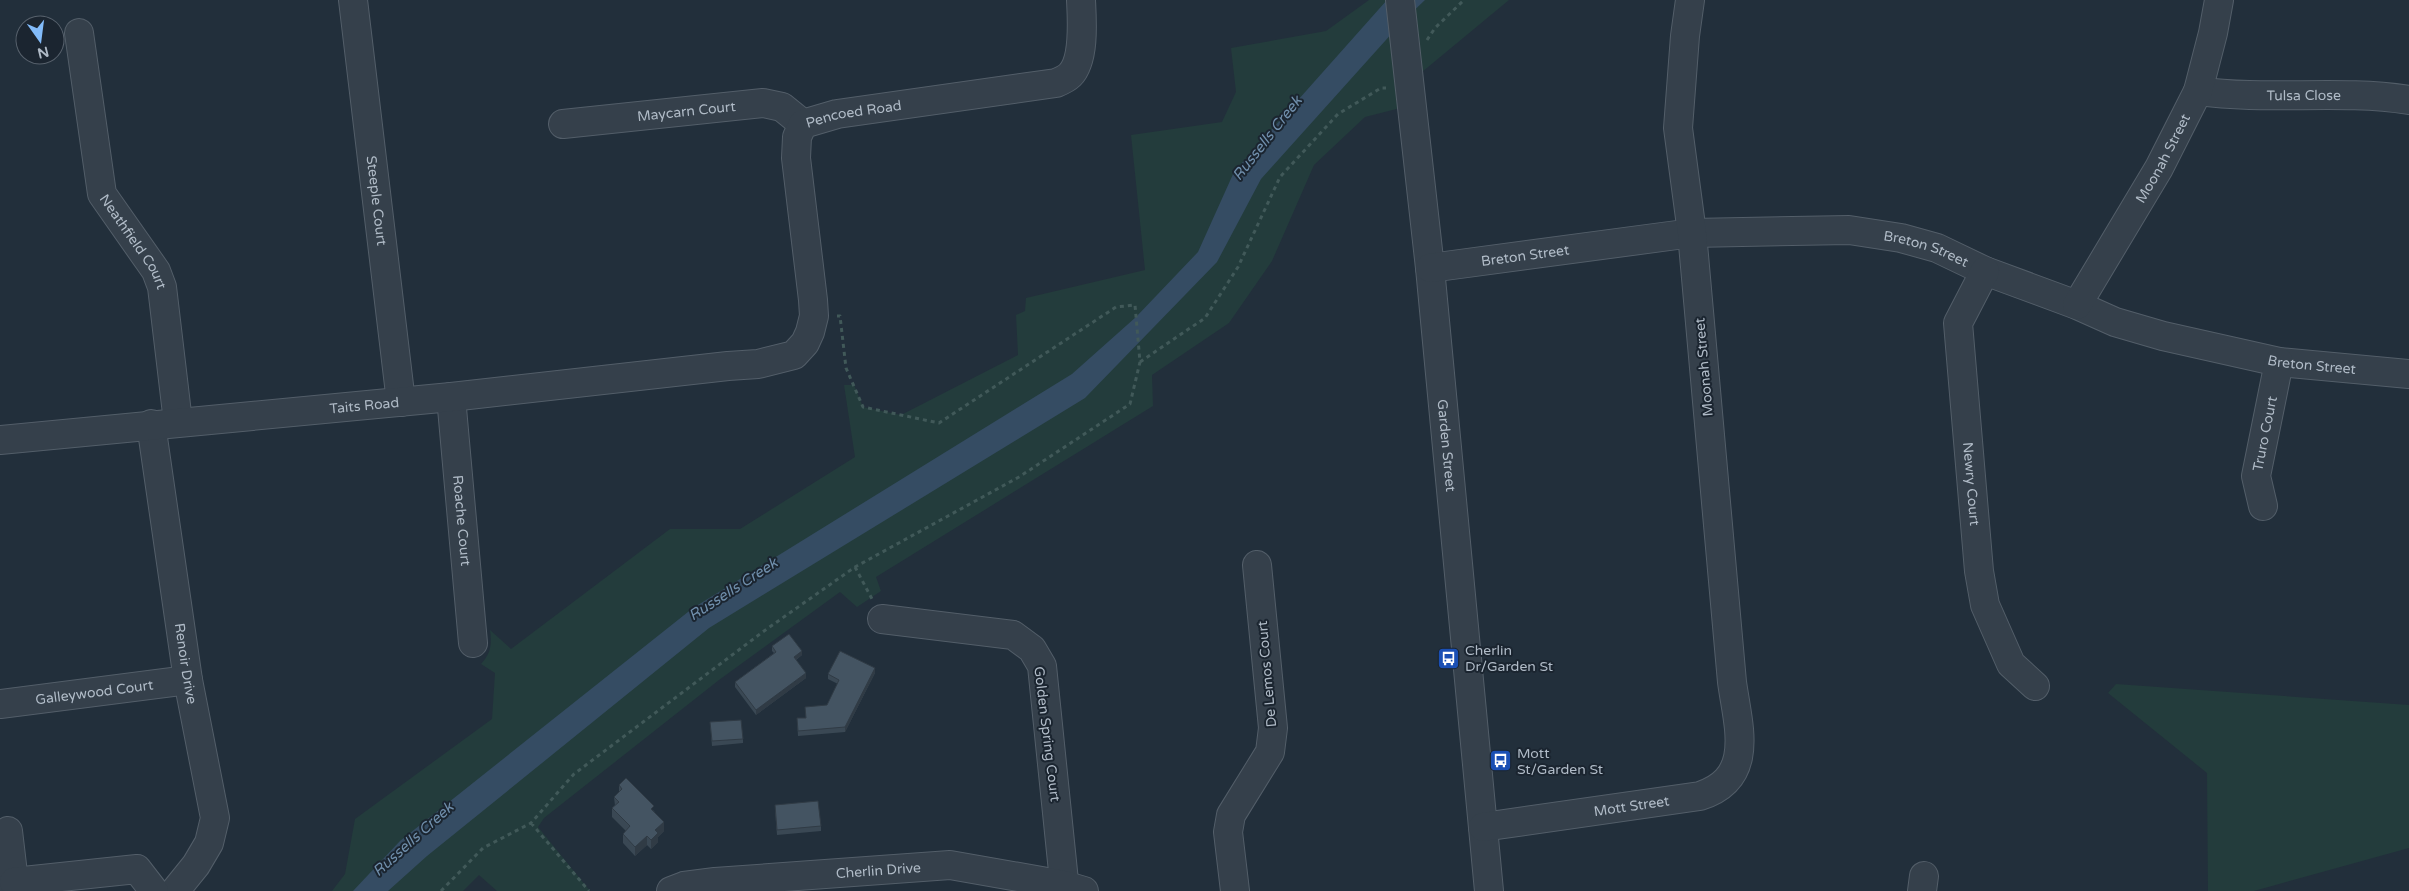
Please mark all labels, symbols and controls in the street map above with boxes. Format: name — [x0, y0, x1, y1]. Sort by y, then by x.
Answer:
north arrow — [15, 15, 65, 65]
text: N — [36, 43, 51, 62]
street label: Tulsa Close — [2267, 86, 2341, 104]
water label: Russells Creek — [1228, 91, 1307, 184]
street label: Pencoed Road — [804, 96, 903, 131]
street label: Maycarn Court — [636, 97, 737, 125]
street label: Moonah Street — [2132, 110, 2194, 206]
street label: Steeple Court — [363, 155, 391, 247]
street label: Neathfield Court — [96, 191, 171, 292]
street label: Breton Street — [1883, 227, 1972, 271]
street label: Breton Street — [1480, 241, 1571, 270]
street label: Moonah Street — [1691, 316, 1717, 417]
street label: Breton Street — [2266, 351, 2357, 378]
street label: Taits Road — [329, 393, 400, 417]
street label: Truro Court — [2249, 394, 2281, 473]
street label: Garden Street — [1434, 399, 1460, 493]
street label: Newry Court — [1960, 441, 1984, 527]
street label: Roache Court — [450, 474, 475, 567]
water label: Russells Creek — [685, 553, 782, 624]
street label: De Lemos Court — [1254, 619, 1280, 728]
street label: Renoir Drive — [171, 622, 201, 706]
place label: Cherlin Dr/Garden St — [1465, 642, 1554, 675]
bus stop icon: Cherlin Dr/Garden St — [1437, 646, 1461, 670]
street label: Golden Spring Court — [1030, 665, 1064, 803]
street label: Galleywood Court — [34, 676, 155, 708]
place label: Mott St/Garden St — [1517, 745, 1604, 778]
bus stop icon: Mott St/Garden St — [1489, 749, 1513, 773]
street label: Mott Street — [1593, 792, 1671, 820]
water label: Russells Creek — [369, 797, 458, 880]
street label: Cherlin Drive — [835, 859, 922, 882]

